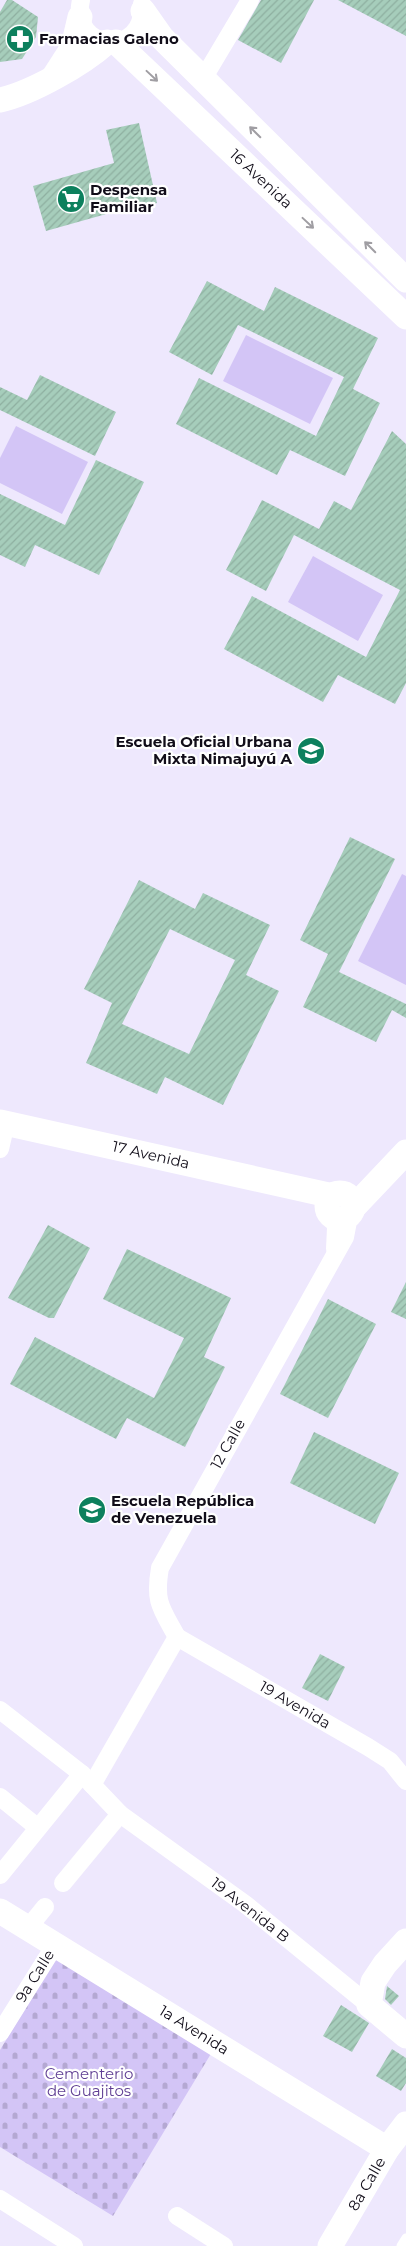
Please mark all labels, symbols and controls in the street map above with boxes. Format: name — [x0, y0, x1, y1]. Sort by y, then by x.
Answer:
pharmacy icon: Farmacias Galeno — [5, 24, 35, 54]
place label: Farmacias Galeno — [39, 29, 179, 48]
one-way arrow — [145, 69, 157, 81]
one-way arrow — [249, 126, 261, 139]
street label: 16 Avenida — [226, 145, 297, 213]
place label: Despensa Familiar — [90, 180, 167, 216]
supermarket icon: Despensa Familiar — [56, 184, 86, 214]
one-way arrow — [301, 217, 314, 229]
one-way arrow — [364, 241, 376, 253]
place label: Escuela Oficial Urbana Mixta Nimajuyú A — [116, 732, 292, 768]
school or university icon: Escuela Oficial Urbana Mixta Nimajuyú A — [296, 736, 326, 766]
street label: 17 Avenida — [111, 1136, 192, 1173]
street label: 12 Calle — [206, 1415, 249, 1472]
place label: Escuela República de Venezuela — [111, 1491, 254, 1527]
school or university icon: Escuela República de Venezuela — [77, 1495, 107, 1525]
street label: 19 Avenida — [256, 1677, 334, 1733]
street label: 19 Avenida B — [207, 1873, 293, 1946]
street label: 9a Calle — [11, 1946, 58, 2006]
street label: 1a Avenida — [156, 2001, 233, 2058]
park label: Cementerio de Guajitos — [45, 2064, 133, 2100]
street label: 8a Calle — [344, 2154, 390, 2214]

